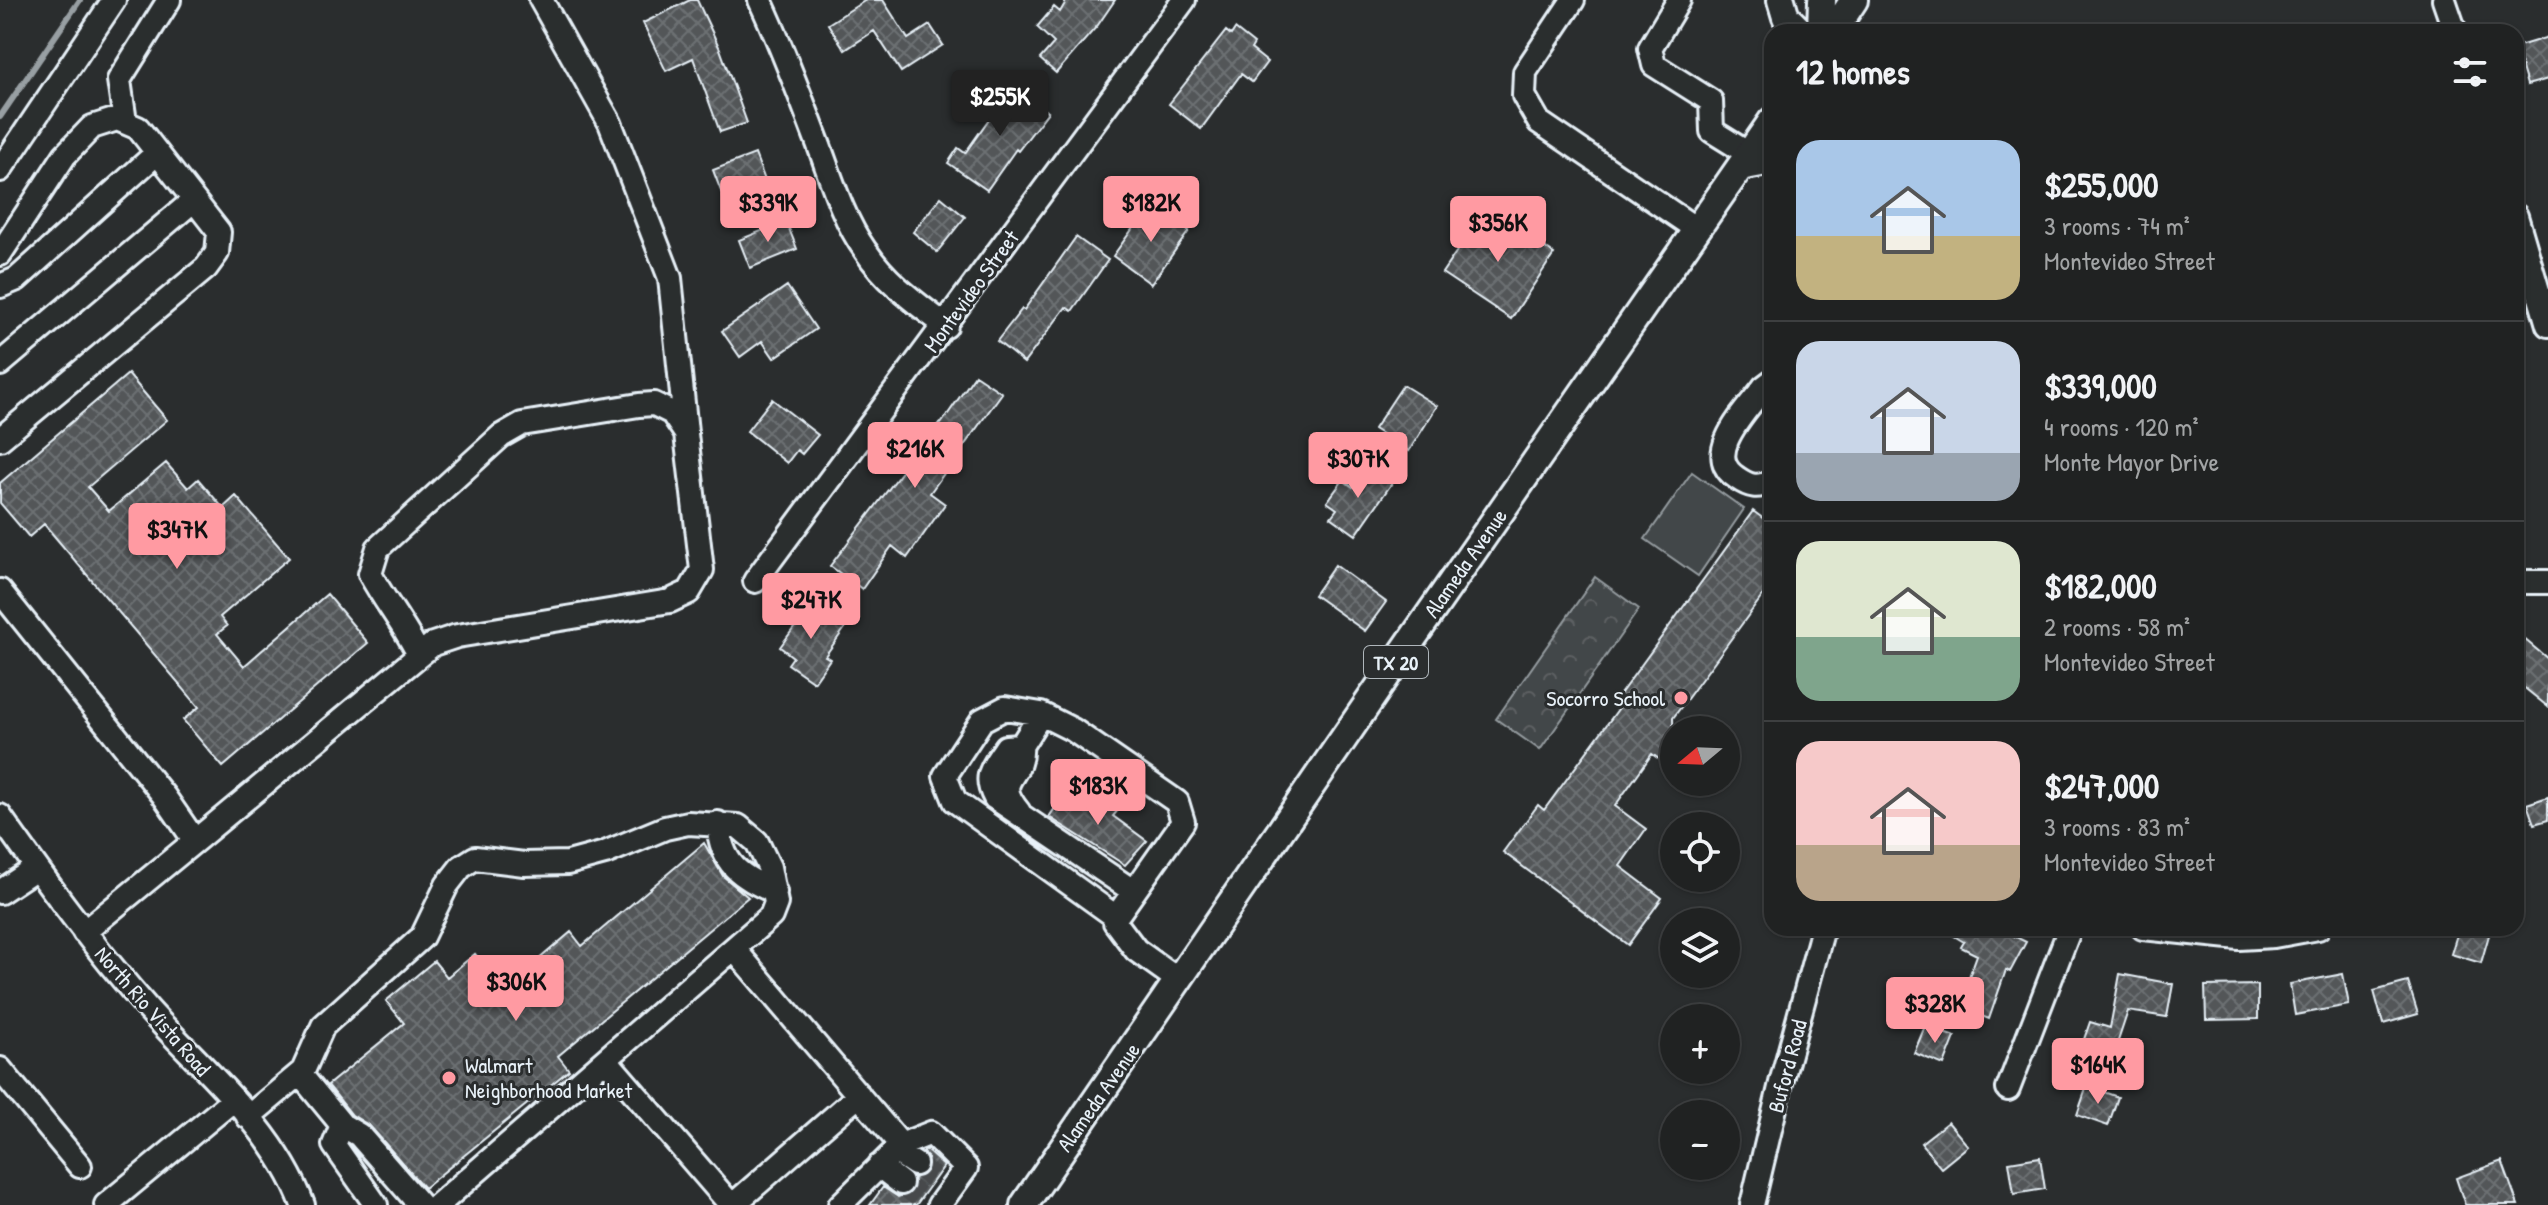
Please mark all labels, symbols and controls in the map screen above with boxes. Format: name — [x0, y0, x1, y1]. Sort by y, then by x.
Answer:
text: 12 homes — [1796, 49, 1910, 95]
icon: filters — [2448, 50, 2492, 94]
pin: $255K — [944, 70, 1056, 138]
text: $255K — [970, 78, 1030, 113]
text: $255,000 — [2044, 162, 2158, 208]
icon: home — [1860, 172, 1956, 268]
pin: $339K — [712, 176, 824, 244]
pin: $182K — [1095, 176, 1207, 244]
text: $339K — [738, 184, 798, 219]
text: $182K — [1121, 184, 1181, 219]
pin: $356K — [1442, 196, 1554, 264]
text: $356K — [1468, 204, 1528, 239]
text: 3 rooms · 74 m² — [2044, 208, 2190, 243]
street label: Montevideo Street — [916, 223, 1026, 358]
text: Montevideo Street — [2044, 243, 2215, 278]
text: $339,000 — [2044, 363, 2157, 409]
icon: home — [1860, 373, 1956, 469]
text: 4 rooms · 120 m² — [2044, 409, 2198, 444]
pin: $216K — [859, 422, 971, 490]
text: $216K — [886, 430, 944, 465]
pin: $307K — [1302, 432, 1414, 500]
text: $307K — [1327, 440, 1389, 475]
text: Monte Mayor Drive — [2044, 444, 2219, 479]
street label: Alameda Avenue — [1416, 502, 1514, 624]
pin: $347K — [121, 503, 233, 571]
text: $347K — [146, 511, 208, 546]
text: $182,000 — [2044, 563, 2157, 609]
pin: $247K — [755, 573, 867, 641]
icon: home — [1860, 573, 1956, 669]
text: $247K — [780, 581, 842, 616]
text: 2 rooms · 58 m² — [2044, 609, 2190, 644]
text: Montevideo Street — [2044, 644, 2215, 679]
road number: TX 20 — [1364, 646, 1428, 678]
place label: Socorro School — [1546, 683, 1665, 713]
marker: Socorro School — [1672, 689, 1690, 707]
north arrow — [1660, 716, 1740, 796]
map controls — [1660, 716, 1740, 1180]
pin: $183K — [1042, 759, 1154, 827]
text: $247,000 — [2044, 763, 2159, 809]
text: $183K — [1068, 767, 1128, 802]
icon: home — [1860, 773, 1956, 869]
text: 3 rooms · 83 m² — [2044, 809, 2190, 844]
button: locate — [1660, 812, 1740, 892]
text: Montevideo Street — [2044, 844, 2215, 879]
button: layers — [1660, 908, 1740, 988]
street label: North Rio Vista Road — [88, 940, 218, 1083]
pin: $306K — [460, 955, 572, 1023]
text: $306K — [486, 963, 546, 998]
pin: $328K — [1879, 977, 1991, 1045]
text: $328K — [1904, 985, 1966, 1020]
button: + — [1660, 1004, 1740, 1084]
street label: Buford Road — [1760, 1016, 1814, 1116]
street label: Alameda Avenue — [1049, 1036, 1147, 1158]
pin: $164K — [2042, 1038, 2154, 1106]
text: $164K — [2070, 1046, 2126, 1081]
place label: Walmart Neighborhood Market — [465, 1050, 633, 1105]
marker: Walmart Neighborhood Market — [440, 1069, 458, 1087]
button: − — [1660, 1100, 1740, 1180]

